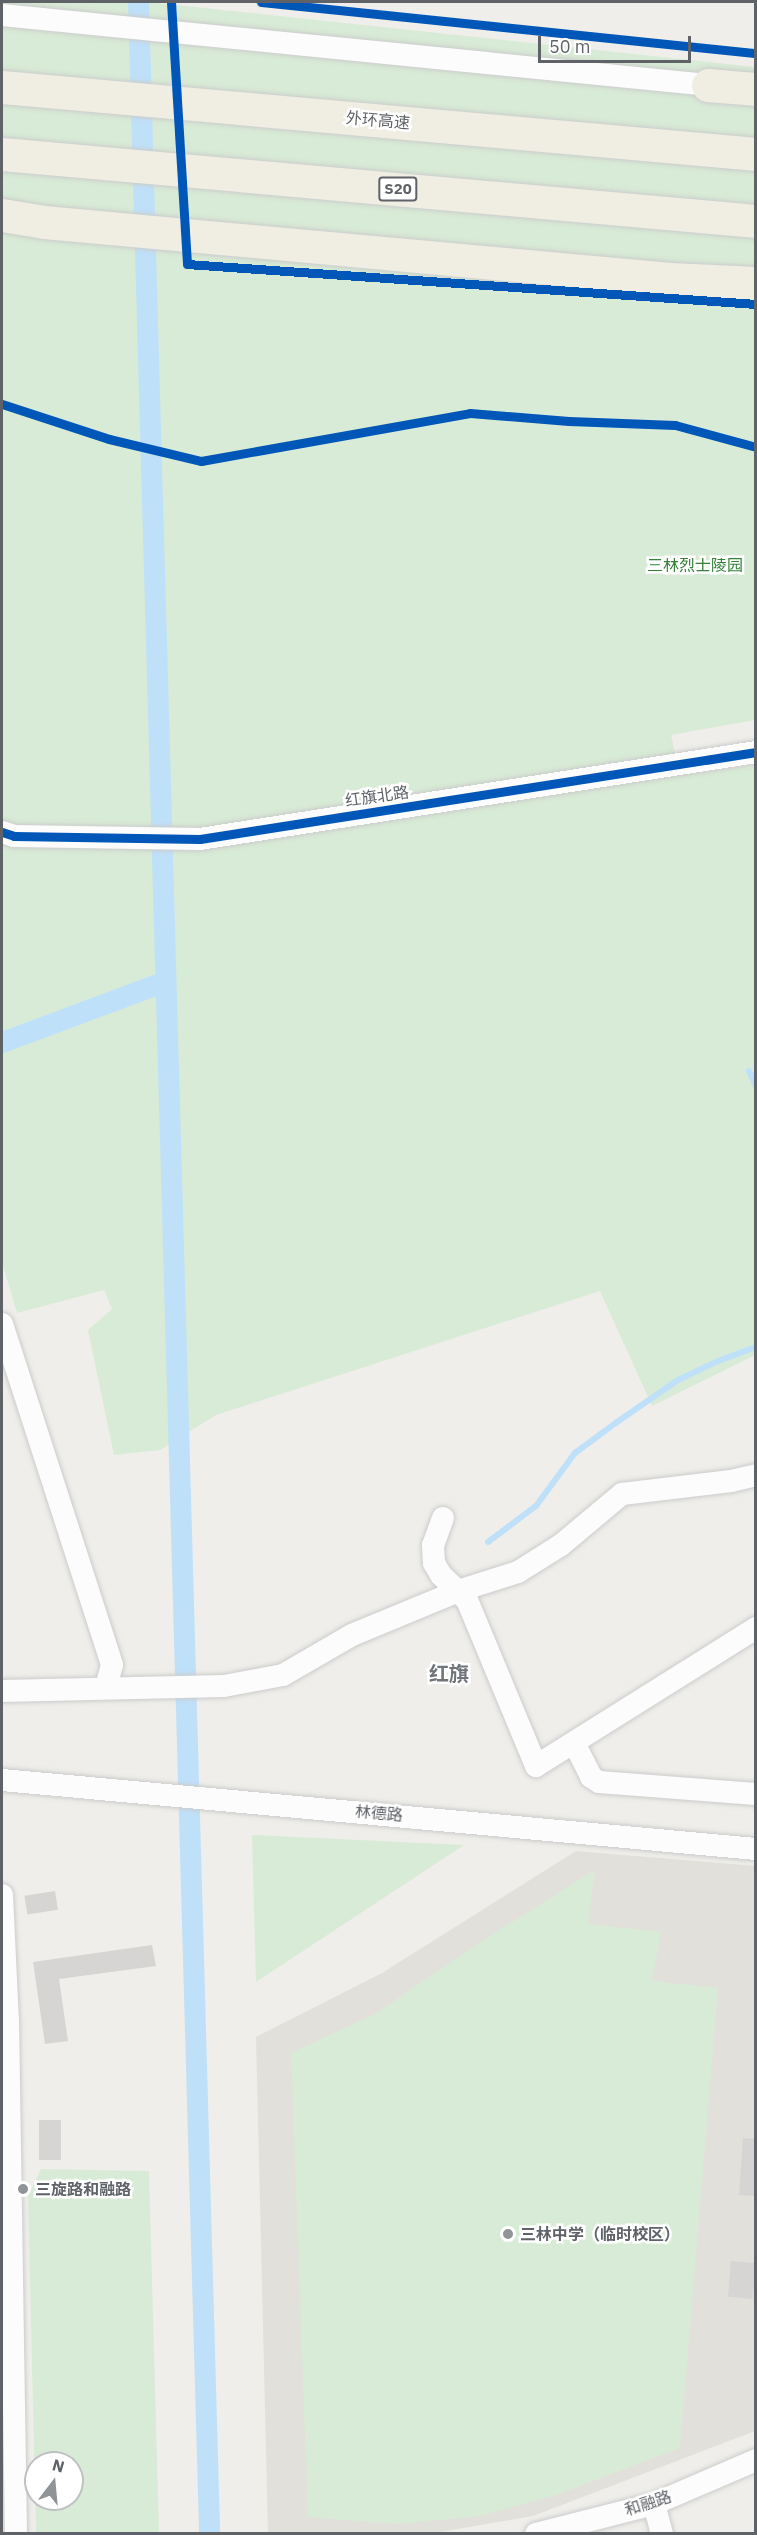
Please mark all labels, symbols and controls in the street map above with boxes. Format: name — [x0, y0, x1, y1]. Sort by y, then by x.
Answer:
scale bar — [541, 24, 694, 62]
text: 50 m — [549, 35, 591, 58]
street label: 外环高速 — [345, 108, 411, 132]
road number: S20 — [377, 177, 419, 201]
park label: 三林烈士陵园 — [647, 555, 743, 575]
street label: 红旗北路 — [344, 782, 410, 810]
district label: 红旗 — [429, 1661, 469, 1685]
street label: 林德路 — [354, 1801, 404, 1825]
place label: 三旋路和融路 — [35, 2179, 131, 2199]
marker: 三旋路和融路 — [16, 2182, 30, 2196]
place label: 三林中学（临时校区） — [520, 2224, 680, 2244]
marker: 三林中学（临时校区） — [501, 2227, 515, 2241]
north arrow — [24, 2451, 84, 2511]
text: N — [50, 2454, 67, 2477]
street label: 和融路 — [622, 2486, 674, 2520]

